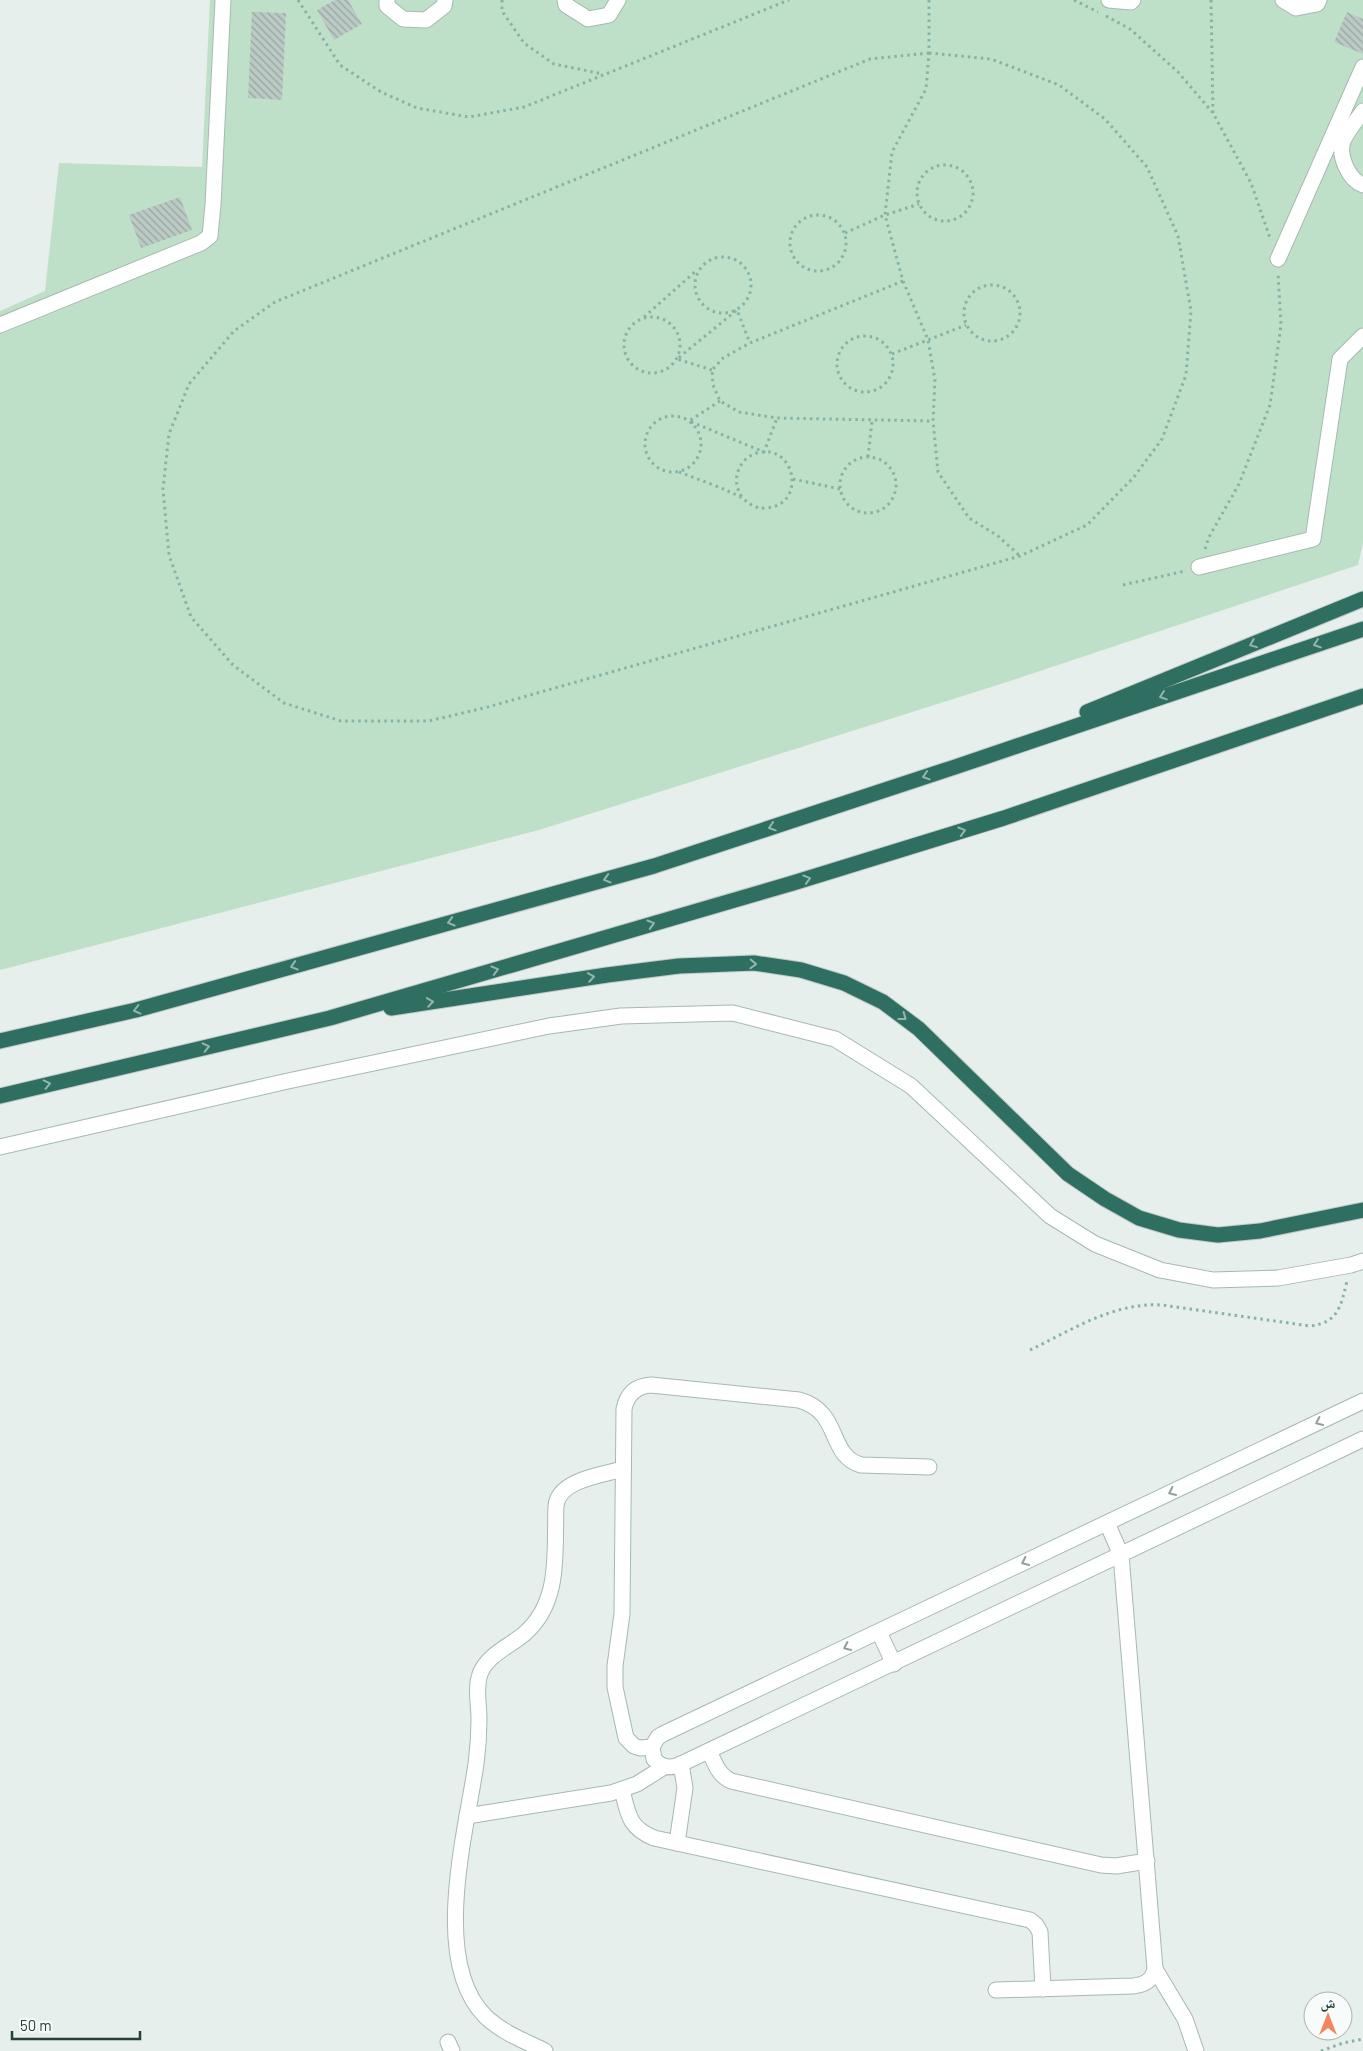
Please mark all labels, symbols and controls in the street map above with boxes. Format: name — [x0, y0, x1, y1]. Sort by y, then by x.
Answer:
one-way arrow — [1249, 638, 1258, 648]
one-way arrow — [1313, 639, 1322, 649]
one-way arrow — [1159, 691, 1168, 701]
one-way arrow — [922, 770, 931, 780]
one-way arrow — [768, 821, 776, 831]
one-way arrow — [957, 827, 966, 837]
one-way arrow — [603, 873, 612, 883]
one-way arrow — [802, 874, 810, 884]
one-way arrow — [447, 917, 455, 927]
one-way arrow — [646, 920, 654, 930]
one-way arrow — [749, 958, 757, 969]
one-way arrow — [290, 960, 298, 971]
one-way arrow — [490, 965, 498, 975]
one-way arrow — [587, 973, 595, 983]
one-way arrow — [426, 998, 435, 1008]
one-way arrow — [134, 1004, 142, 1014]
one-way arrow — [897, 1011, 907, 1020]
one-way arrow — [201, 1042, 210, 1053]
one-way arrow — [43, 1079, 52, 1090]
one-way arrow — [1315, 1416, 1324, 1426]
one-way arrow — [1168, 1486, 1177, 1496]
one-way arrow — [1022, 1556, 1031, 1566]
one-way arrow — [843, 1640, 852, 1651]
north arrow — [1303, 1991, 1353, 2041]
text: ش — [1321, 1994, 1336, 2012]
scale bar — [12, 2008, 140, 2040]
text: 50 m — [20, 2016, 52, 2034]

